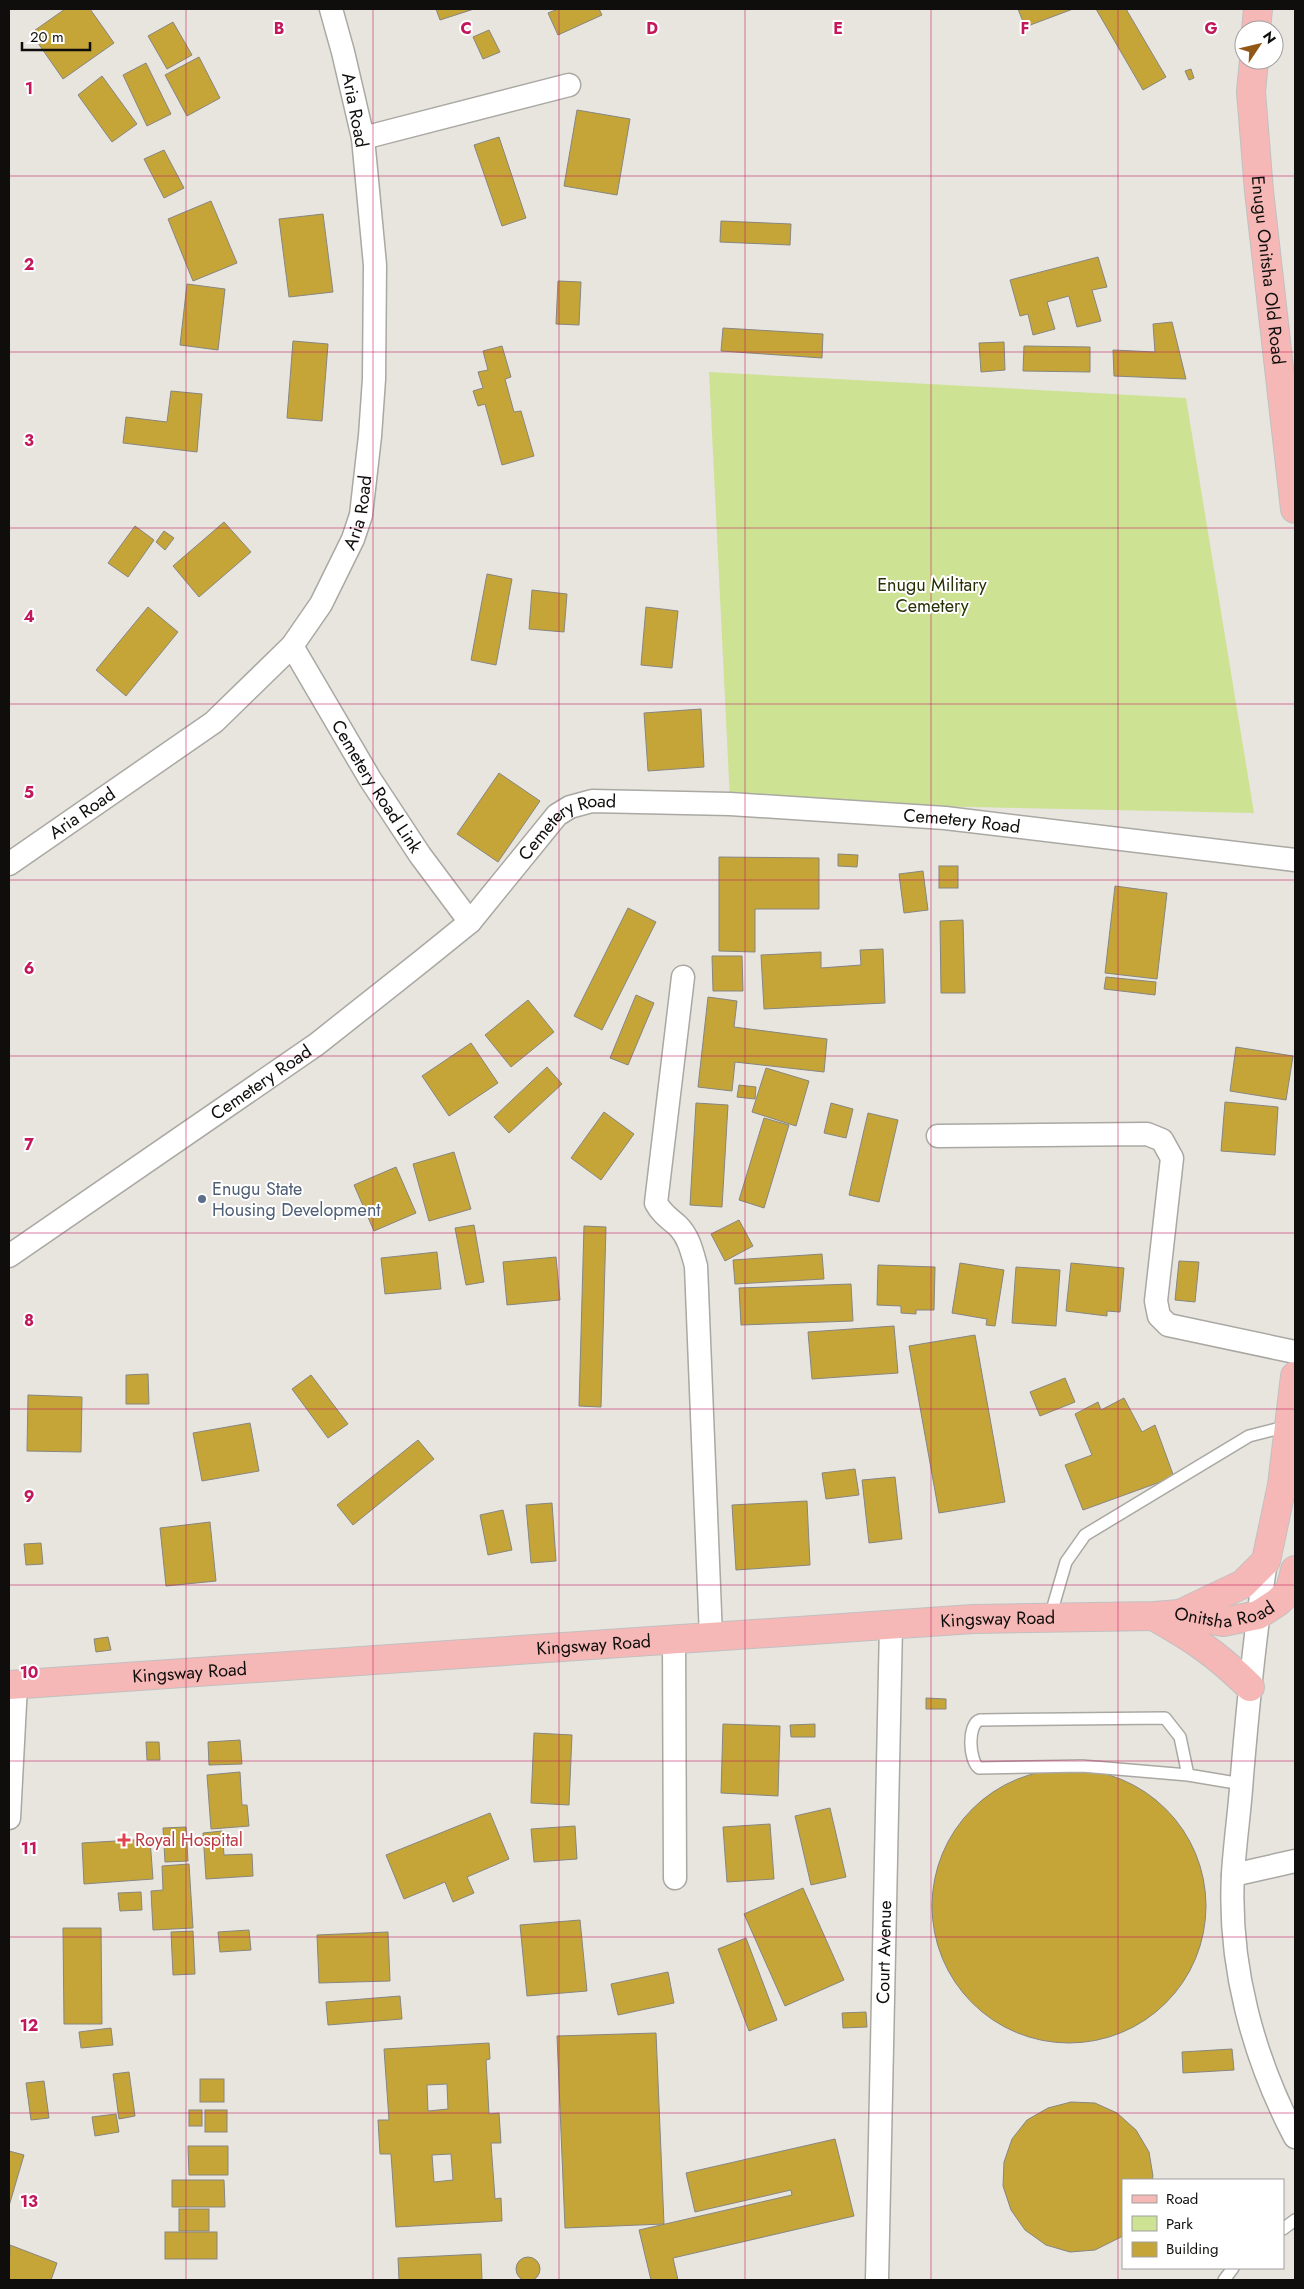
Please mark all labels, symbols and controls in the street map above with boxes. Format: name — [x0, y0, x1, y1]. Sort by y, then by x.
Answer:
text: B — [274, 17, 284, 40]
text: C — [460, 17, 472, 40]
text: D — [646, 17, 658, 40]
text: E — [833, 17, 843, 40]
text: F — [1021, 17, 1029, 40]
text: G — [1204, 17, 1218, 40]
scale bar — [22, 20, 90, 52]
north arrow — [1234, 20, 1284, 70]
text: 20 m — [30, 26, 64, 48]
text: N — [1258, 27, 1281, 48]
street label: Aria Road — [335, 70, 375, 150]
text: 1 — [25, 77, 33, 100]
street label: Enugu Onitsha Old Road — [1245, 174, 1292, 366]
text: 2 — [24, 253, 34, 276]
text: 3 — [24, 429, 34, 452]
street label: Aria Road — [337, 474, 378, 554]
park label: Enugu Military Cemetery — [877, 572, 987, 619]
text: 4 — [23, 605, 35, 628]
street label: Cemetery Road Link — [325, 715, 428, 858]
text: 5 — [24, 781, 34, 804]
street label: Aria Road — [44, 781, 121, 846]
street label: Cemetery Road — [512, 788, 616, 866]
street label: Cemetery Road — [902, 802, 1022, 840]
text: 6 — [24, 957, 34, 980]
street label: Cemetery Road — [205, 1038, 317, 1127]
text: 7 — [24, 1133, 34, 1156]
place label: Enugu State Housing Development — [212, 1176, 381, 1223]
marker: Enugu State Housing Development — [196, 1193, 208, 1205]
text: 8 — [24, 1309, 34, 1332]
text: 9 — [24, 1485, 34, 1508]
street label: Onitsha Road — [1172, 1595, 1280, 1635]
street label: Kingsway Road — [940, 1605, 1055, 1634]
street label: Kingsway Road — [535, 1628, 652, 1662]
street label: Kingsway Road — [131, 1656, 248, 1690]
text: 10 — [20, 1661, 38, 1684]
place label: Royal Hospital — [135, 1827, 243, 1853]
marker: Royal Hospital — [117, 1833, 131, 1847]
text: 11 — [21, 1837, 37, 1860]
street label: Court Avenue — [870, 1900, 898, 2004]
text: 12 — [20, 2014, 38, 2037]
legend — [1122, 2179, 1284, 2269]
text: Road — [1166, 2188, 1198, 2210]
text: 13 — [20, 2190, 38, 2213]
text: Park — [1166, 2213, 1193, 2235]
text: Building — [1166, 2238, 1218, 2260]

